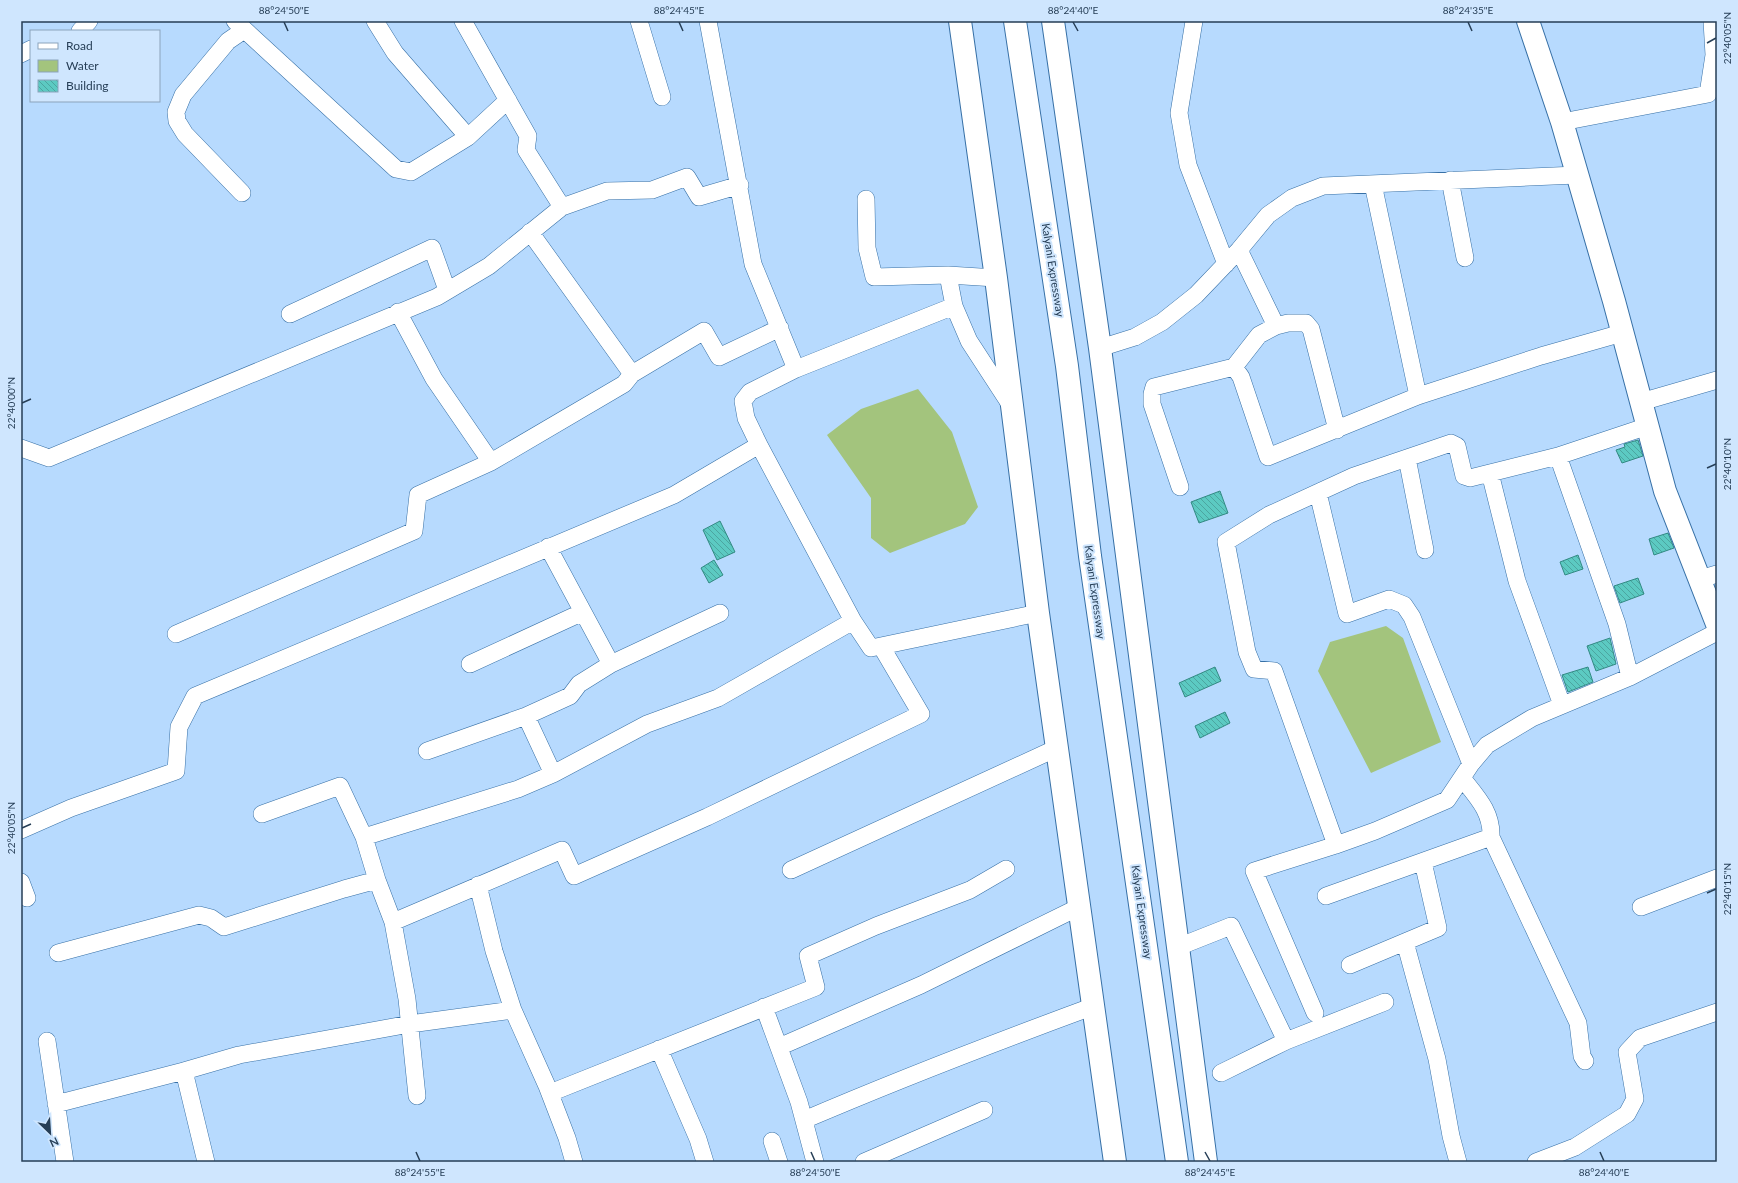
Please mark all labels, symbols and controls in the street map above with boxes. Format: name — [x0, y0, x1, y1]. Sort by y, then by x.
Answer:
text: 88°24'50"E — [259, 4, 309, 16]
text: 88°24'45"E — [654, 4, 704, 16]
text: 88°24'40"E — [1048, 4, 1098, 16]
text: 88°24'35"E — [1443, 4, 1493, 16]
text: 22°40'05"N — [1721, 12, 1733, 64]
legend — [30, 30, 160, 102]
text: Road — [66, 38, 93, 53]
text: Water — [66, 58, 99, 73]
text: Building — [66, 78, 109, 93]
street label: Kalyani Expressway — [1040, 222, 1067, 318]
text: 22°40'00"N — [5, 377, 17, 429]
text: 22°40'10"N — [1721, 438, 1733, 490]
street label: Kalyani Expressway — [1082, 544, 1109, 640]
text: 22°40'05"N — [5, 802, 17, 854]
text: 22°40'15"N — [1721, 863, 1733, 915]
street label: Kalyani Expressway — [1129, 864, 1156, 960]
north arrow — [30, 1113, 70, 1153]
text: N — [48, 1135, 61, 1150]
text: 88°24'55"E — [395, 1166, 445, 1178]
text: 88°24'50"E — [790, 1166, 840, 1178]
text: 88°24'45"E — [1185, 1166, 1235, 1178]
text: 88°24'40"E — [1579, 1166, 1629, 1178]

